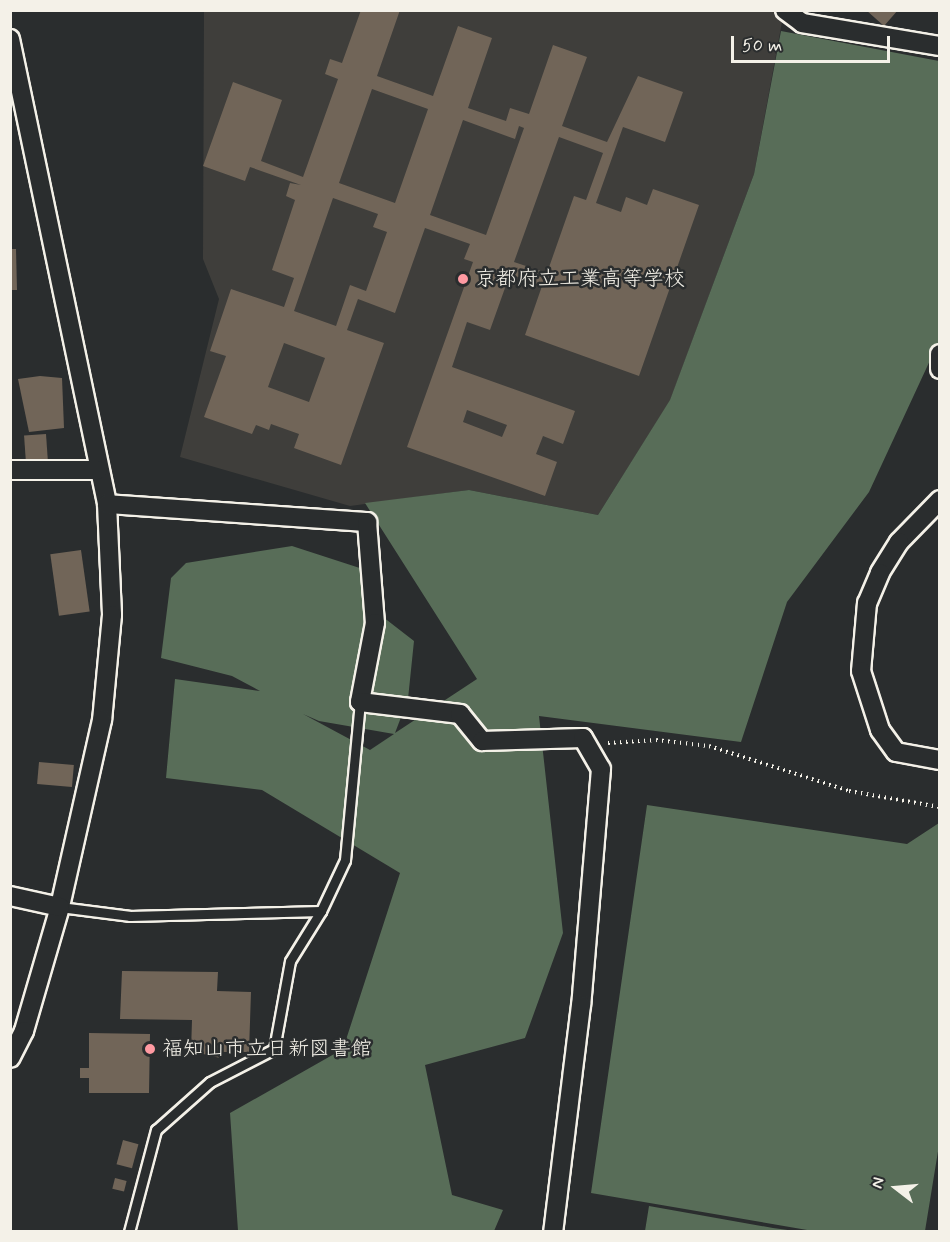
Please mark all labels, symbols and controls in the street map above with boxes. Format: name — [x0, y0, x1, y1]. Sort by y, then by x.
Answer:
scale bar — [734, 24, 893, 62]
text: 50 m — [742, 34, 782, 58]
place label: 京都府立工業高等学校 — [475, 266, 685, 292]
marker: 京都府立工業高等学校 — [456, 272, 470, 286]
place label: 福知山市立日新図書館 — [162, 1036, 372, 1062]
marker: 福知山市立日新図書館 — [143, 1042, 157, 1056]
north arrow — [866, 1158, 926, 1218]
text: N — [867, 1175, 890, 1191]

